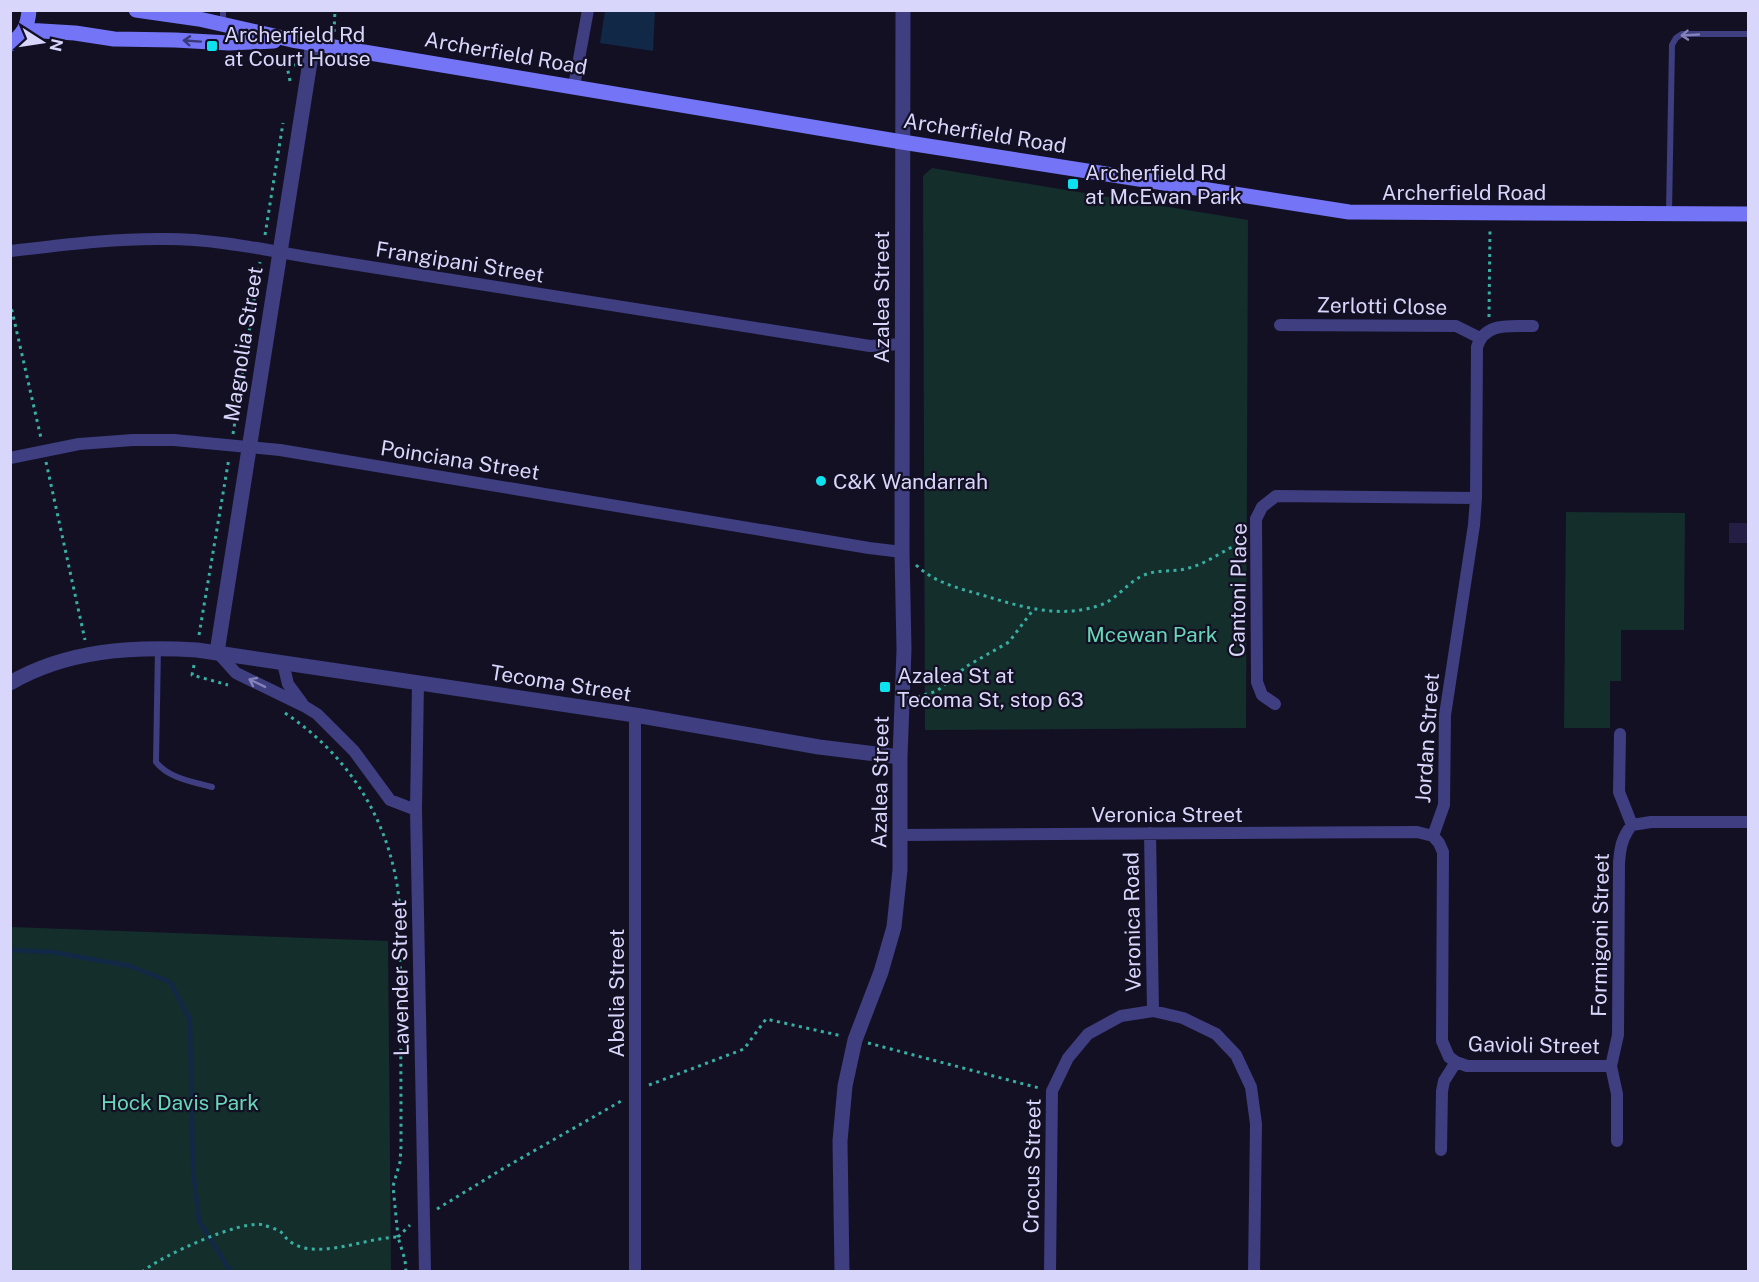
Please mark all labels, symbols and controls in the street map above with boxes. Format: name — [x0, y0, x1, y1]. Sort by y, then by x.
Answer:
north arrow — [12, 12, 72, 72]
place label: Archerfield Rd at Court House — [224, 22, 371, 71]
street label: Archerfield Road — [423, 26, 589, 80]
one-way arrow — [1681, 30, 1701, 41]
one-way arrow — [182, 35, 202, 46]
text: N — [46, 37, 67, 53]
marker: Archerfield Rd at Court House — [205, 39, 219, 53]
street label: Archerfield Road — [902, 108, 1068, 158]
place label: Archerfield Rd at McEwan Park — [1085, 160, 1242, 209]
marker: Archerfield Rd at McEwan Park — [1066, 177, 1080, 191]
street label: Archerfield Road — [1382, 180, 1546, 205]
street label: Azalea Street — [869, 231, 894, 363]
street label: Frangipani Street — [374, 236, 546, 288]
street label: Magnolia Street — [218, 265, 268, 423]
street label: Zerlotti Close — [1316, 292, 1448, 320]
street label: Poinciana Street — [379, 435, 541, 485]
place label: C&K Wandarrah — [833, 469, 988, 494]
marker: C&K Wandarrah — [814, 474, 828, 488]
street label: Cantoni Place — [1224, 523, 1252, 657]
park label: Mcewan Park — [1086, 622, 1218, 647]
street label: Tecoma Street — [489, 660, 633, 706]
place label: Azalea St at Tecoma St, stop 63 — [897, 663, 1084, 712]
street label: Jordan Street — [1410, 672, 1444, 804]
one-way arrow — [249, 677, 267, 689]
marker: Azalea St at Tecoma St, stop 63 — [878, 680, 892, 694]
street label: Azalea Street — [866, 716, 894, 848]
street label: Veronica Street — [1091, 802, 1243, 827]
street label: Veronica Road — [1118, 852, 1146, 992]
street label: Formigoni Street — [1586, 853, 1614, 1017]
street label: Lavender Street — [386, 900, 414, 1056]
street label: Abelia Street — [604, 929, 629, 1057]
street label: Gavioli Street — [1468, 1031, 1600, 1059]
park label: Hock Davis Park — [101, 1090, 259, 1115]
street label: Crocus Street — [1018, 1098, 1046, 1234]

